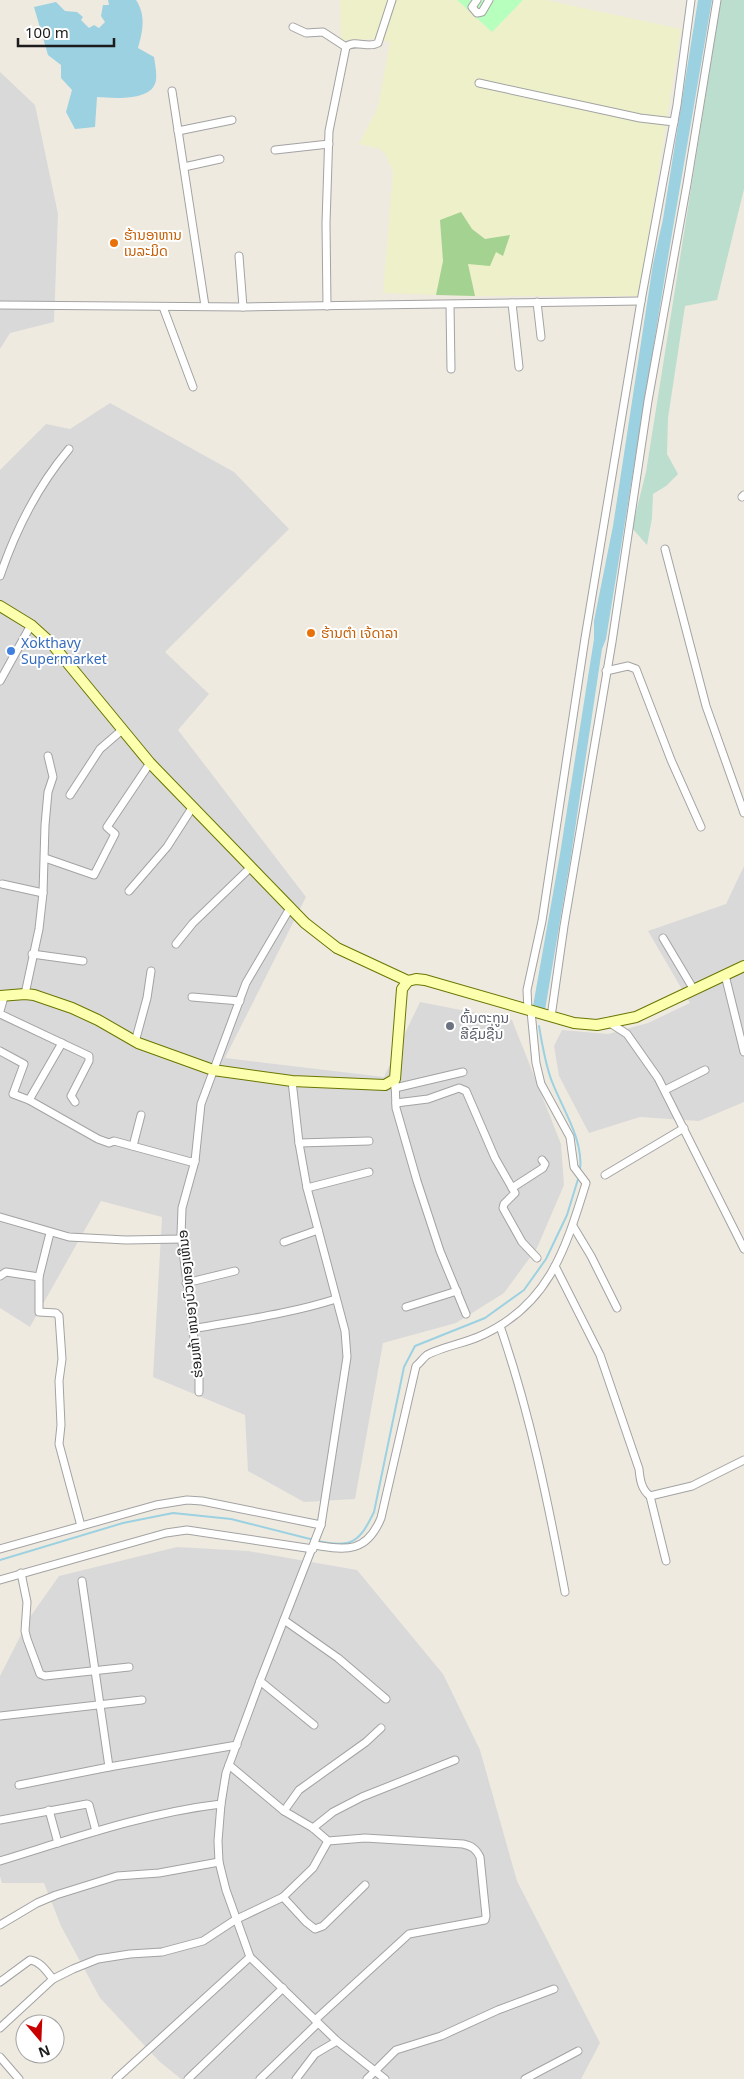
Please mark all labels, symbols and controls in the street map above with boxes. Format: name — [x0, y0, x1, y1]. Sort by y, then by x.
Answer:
scale bar — [18, 15, 114, 47]
text: 100 m — [25, 22, 69, 42]
place label: ຮ້ານອາຫານ ເນລະມິດ — [124, 225, 182, 260]
marker: ຮ້ານອາຫານ ເນລະມິດ — [108, 237, 120, 249]
place label: ຮ້ານຕຳ ເຈ້ດາລາ — [321, 623, 398, 642]
marker: ຮ້ານຕຳ ເຈ້ດາລາ — [305, 627, 317, 639]
place label: Xokthavy Supermarket — [21, 633, 107, 668]
marker: Xokthavy Supermarket — [5, 645, 17, 657]
place label: ຕົ້ນຕະກູນ ສີຊົມຊື່ນ — [460, 1008, 509, 1043]
marker: ຕົ້ນຕະກູນ ສີຊົມຊື່ນ — [444, 1020, 456, 1032]
street label: ຮ່ອມຫ້າ ຫນອງບົວທອງເຫືນອ — [172, 1229, 207, 1379]
north arrow — [15, 2014, 65, 2064]
text: N — [36, 2041, 53, 2063]

